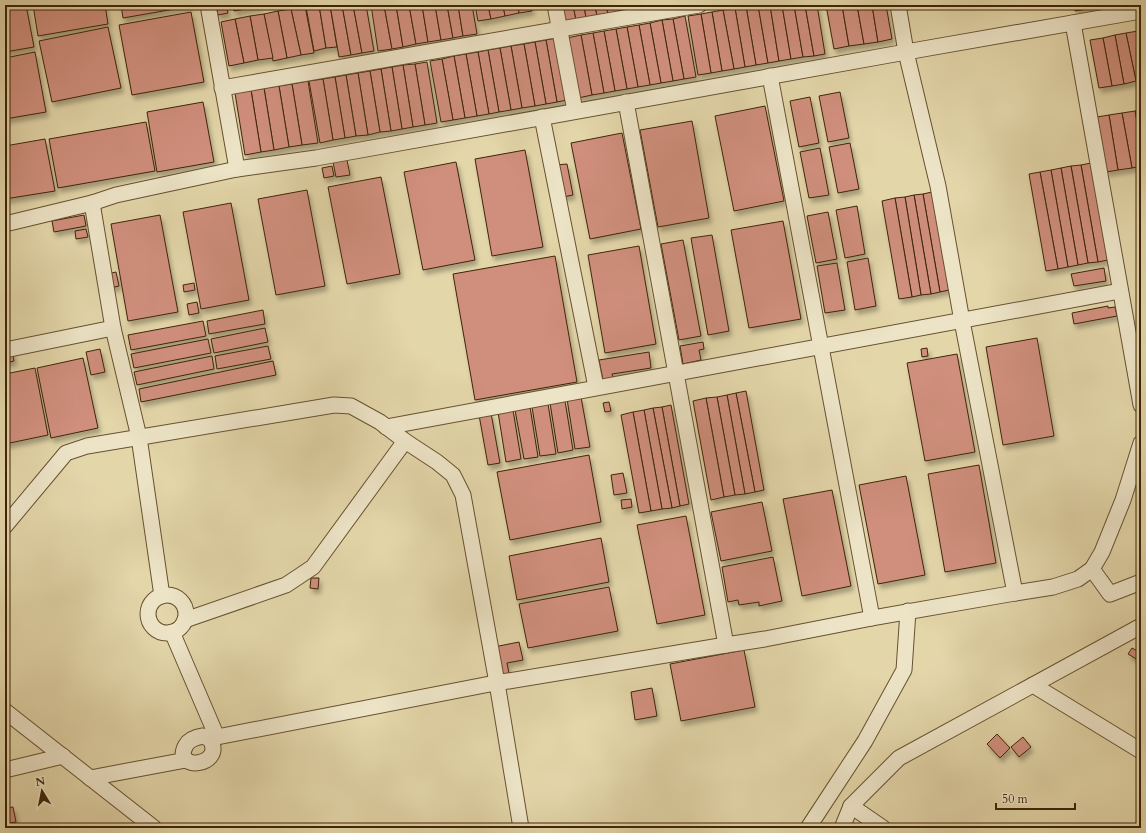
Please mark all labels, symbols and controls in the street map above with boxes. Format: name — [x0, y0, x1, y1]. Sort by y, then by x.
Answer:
north arrow — [22, 771, 62, 811]
text: N — [34, 773, 47, 790]
scale bar — [996, 785, 1075, 811]
text: 50 m — [1002, 791, 1029, 807]

